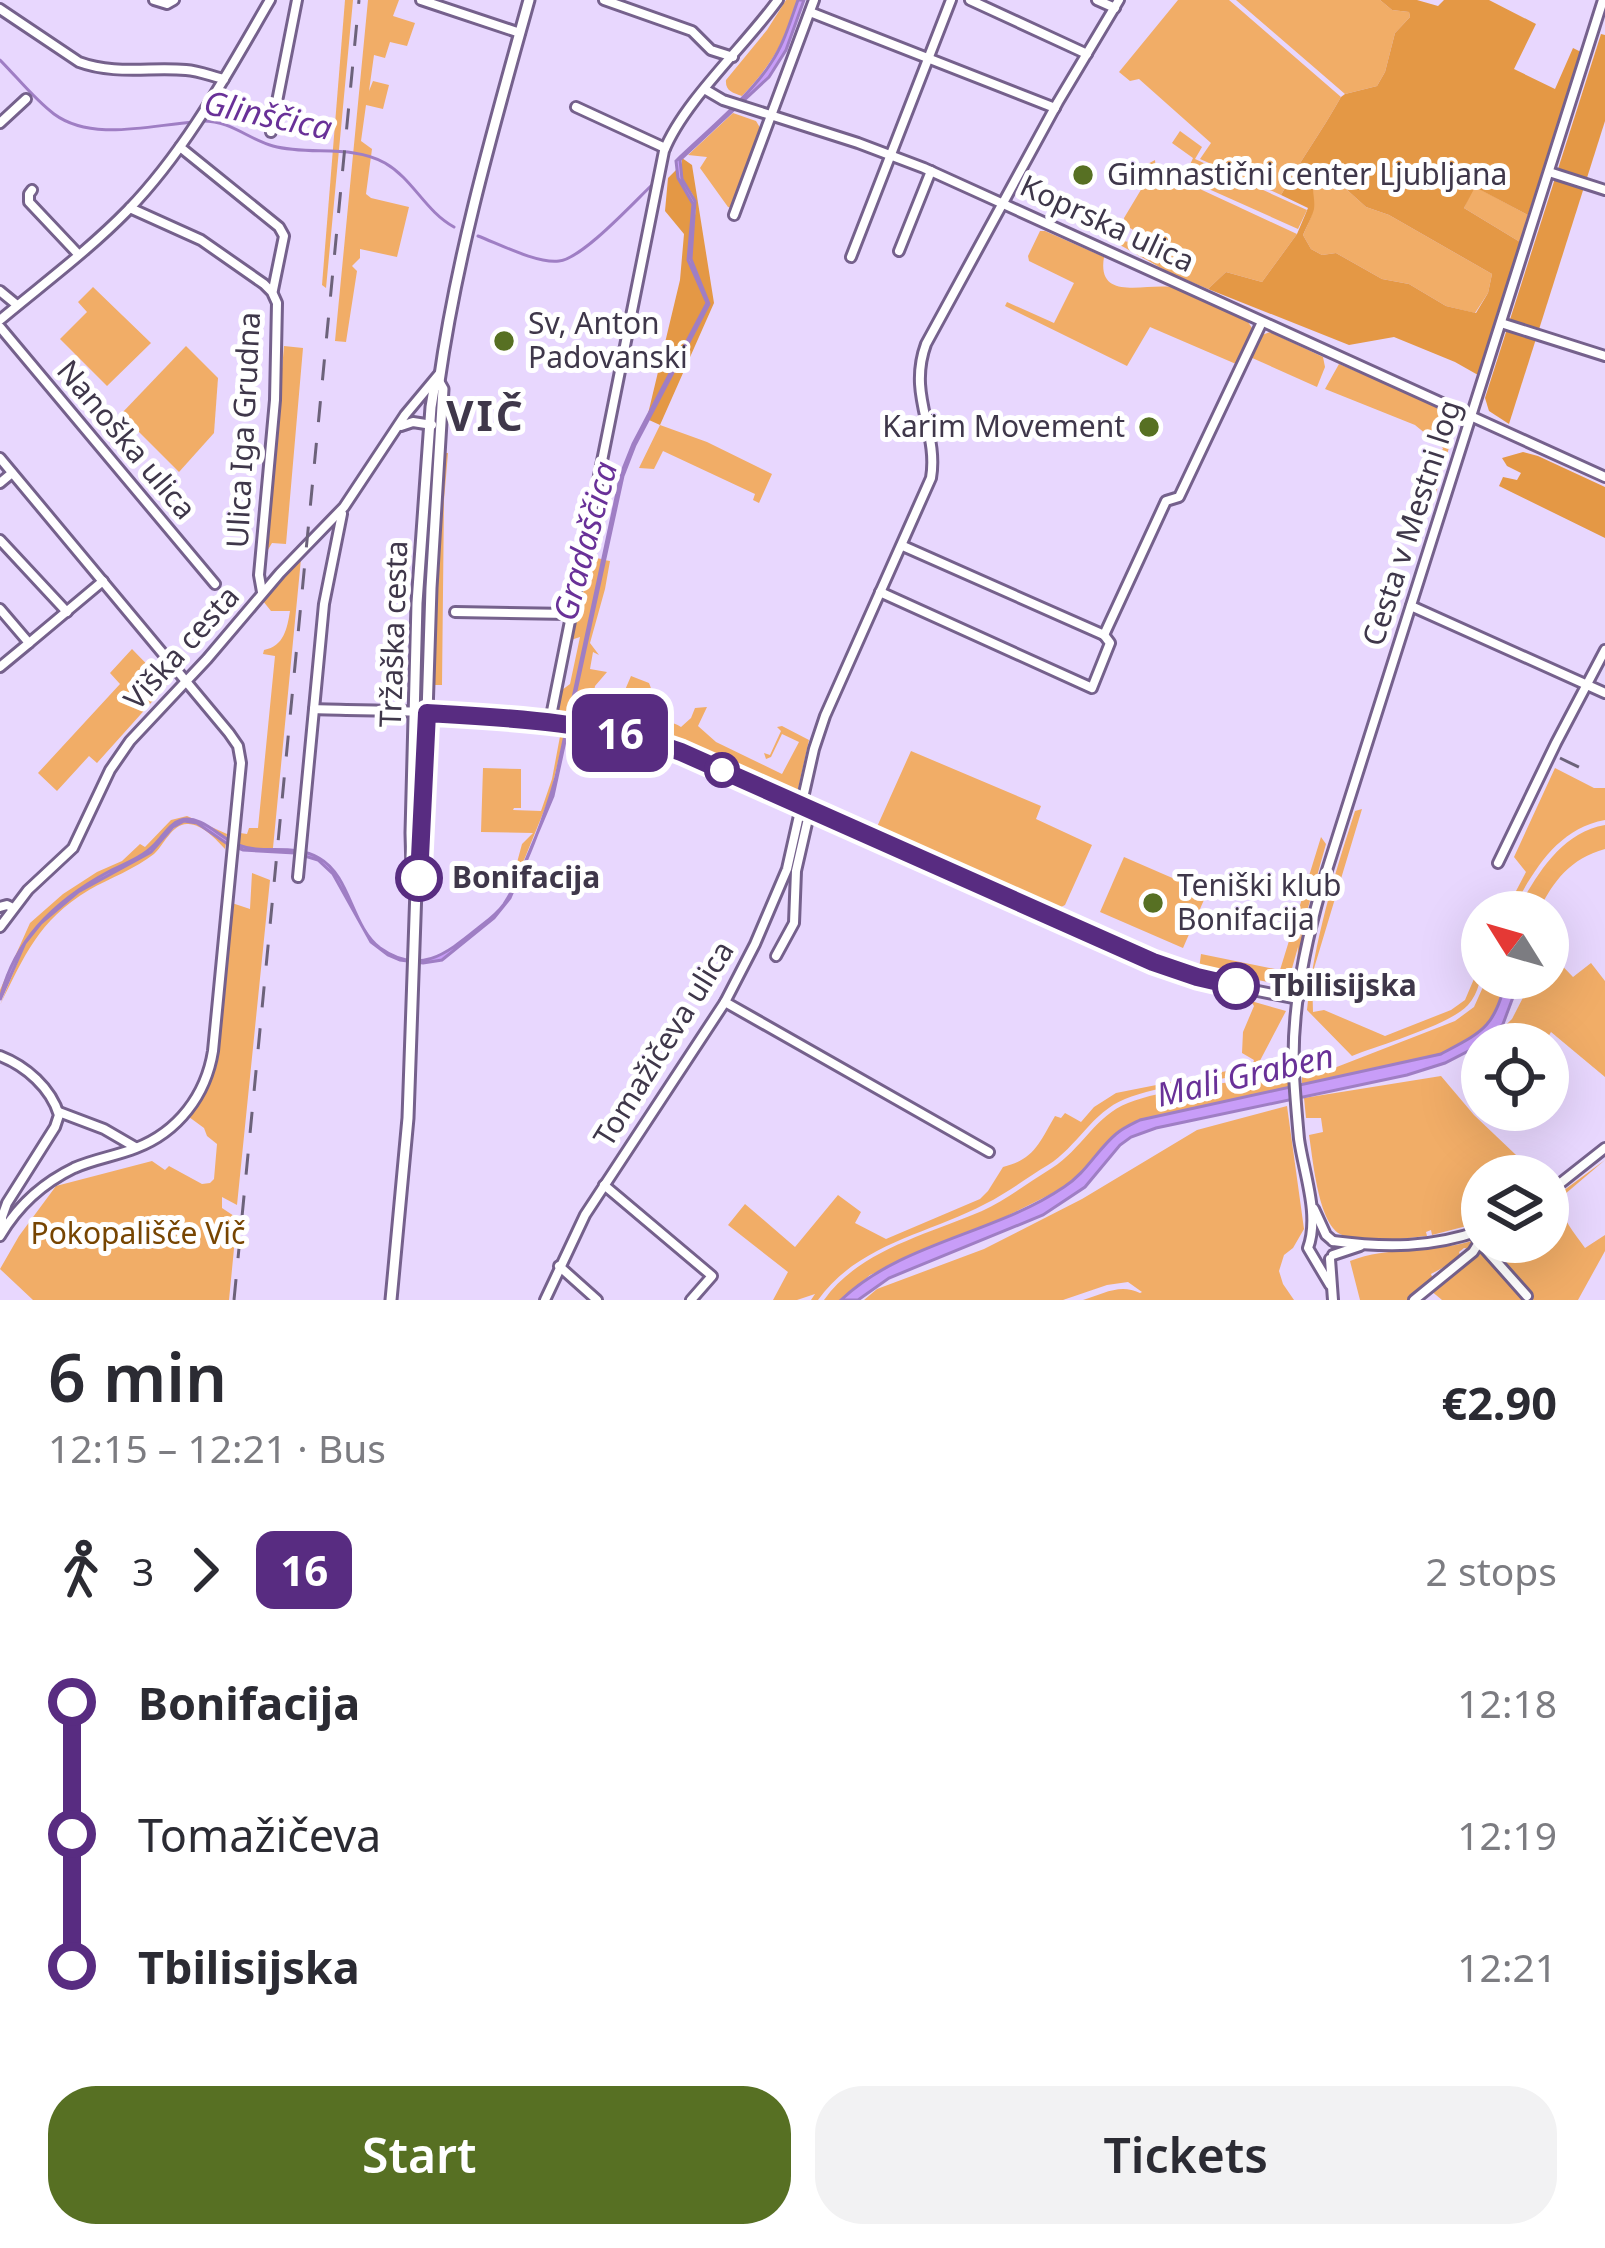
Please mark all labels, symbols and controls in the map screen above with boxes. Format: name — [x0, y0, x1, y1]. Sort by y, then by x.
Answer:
water label: Glinščica — [200, 79, 337, 150]
place label: Gimnastični center Ljubljana — [1107, 153, 1507, 194]
marker: Gimnastični center Ljubljana — [1070, 162, 1096, 188]
street label: Koprska ulica — [1014, 164, 1201, 281]
place label: Sv, Anton Padovanski — [528, 302, 688, 377]
street label: Ulica Iga Grudna — [216, 311, 269, 549]
marker: Sv, Anton Padovanski — [491, 328, 517, 354]
street label: Nanoška ulica — [48, 351, 206, 528]
district label: VIČ — [446, 386, 526, 443]
street label: Cesta v Mestni log — [1351, 394, 1470, 651]
place label: Karim Movement — [882, 405, 1125, 446]
marker: Karim Movement — [1136, 414, 1162, 440]
water label: Gradaščica — [542, 456, 627, 625]
street label: Tržaška cesta — [369, 540, 416, 728]
street label: Viška cesta — [114, 576, 248, 718]
line badge: 16 — [566, 694, 674, 772]
text: 16 — [596, 704, 644, 761]
unlabelled marker — [706, 754, 738, 786]
marker: Bonifacija — [397, 856, 441, 900]
place label: Bonifacija — [452, 856, 600, 897]
place label: Teniški klub Bonifacija — [1177, 864, 1341, 939]
marker: Teniški klub Bonifacija — [1140, 890, 1166, 916]
north arrow — [1461, 891, 1569, 999]
map controls — [1461, 891, 1569, 1263]
street label: Tomažičeva ulica — [583, 933, 742, 1154]
marker: Tbilisijska — [1214, 964, 1258, 1008]
place label: Tbilisijska — [1269, 964, 1417, 1005]
button: locate — [1461, 1023, 1569, 1131]
water label: Mali Graben — [1152, 1032, 1338, 1117]
button: layers — [1461, 1155, 1569, 1263]
park label: Pokopališče Vič — [31, 1212, 245, 1253]
text: 6 min — [48, 1331, 227, 1421]
text: €2.90 — [1441, 1372, 1557, 1433]
text: 12:15 – 12:21 · Bus — [48, 1421, 386, 1474]
icon: walk — [48, 1537, 114, 1603]
icon: forward — [172, 1537, 238, 1603]
text: 16 — [280, 1541, 328, 1598]
text: 3 — [132, 1544, 154, 1597]
text: 2 stops — [1426, 1544, 1557, 1597]
text: Bonifacija — [138, 1672, 360, 1733]
text: 12:18 — [1457, 1676, 1557, 1729]
text: Tomažičeva — [138, 1804, 381, 1865]
text: 12:19 — [1457, 1808, 1557, 1861]
text: Tbilisijska — [138, 1936, 360, 1997]
text: 12:21 — [1457, 1940, 1557, 1993]
button: Start — [48, 2086, 791, 2224]
button: Tickets — [815, 2086, 1557, 2224]

